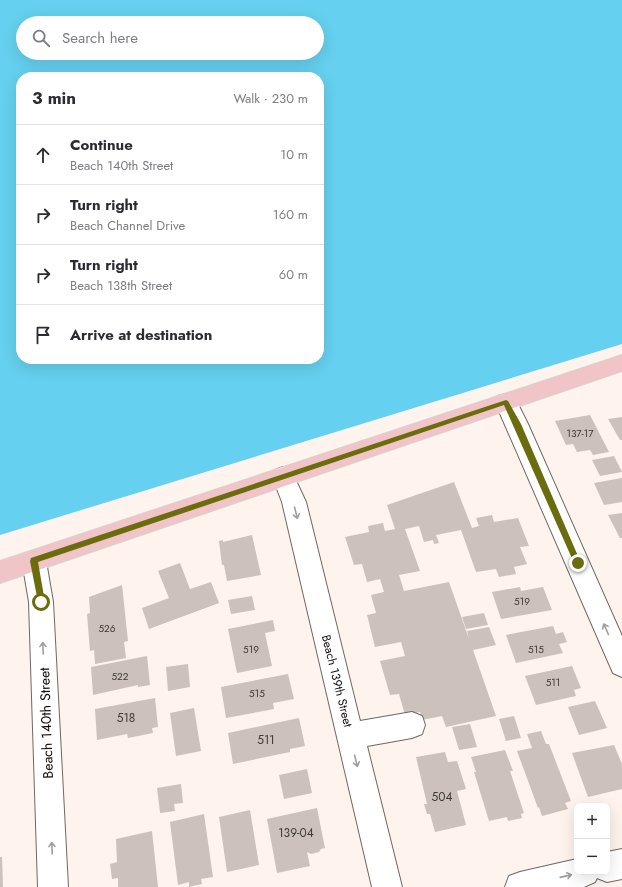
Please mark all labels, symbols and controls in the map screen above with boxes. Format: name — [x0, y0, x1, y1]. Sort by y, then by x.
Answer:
search box — [16, 16, 324, 60]
icon: search — [30, 27, 52, 49]
text: Search here — [62, 27, 138, 49]
text: 3 min — [32, 86, 76, 110]
text: Walk · 230 m — [233, 89, 308, 108]
text: Continue — [70, 134, 133, 156]
icon: ahead — [32, 144, 54, 166]
text: 10 m — [280, 145, 308, 164]
text: Beach 140th Street — [70, 156, 173, 175]
text: Turn right — [70, 194, 138, 216]
icon: right — [32, 204, 54, 226]
text: 160 m — [273, 205, 308, 224]
text: Beach Channel Drive — [70, 216, 185, 235]
text: Turn right — [70, 254, 138, 276]
icon: right — [32, 264, 54, 286]
text: 60 m — [279, 265, 308, 284]
text: Beach 138th Street — [70, 276, 172, 295]
icon: arrive — [32, 324, 54, 346]
text: Arrive at destination — [70, 324, 212, 346]
house number: 137-17 — [567, 426, 594, 441]
one-way arrow — [293, 506, 301, 519]
route end — [569, 554, 587, 572]
route start — [32, 593, 50, 611]
house number: 519 — [514, 594, 530, 609]
house number: 526 — [98, 621, 116, 636]
one-way arrow — [602, 624, 610, 636]
street label: Beach 139th Street — [317, 633, 357, 729]
one-way arrow — [39, 642, 47, 655]
house number: 519 — [243, 642, 259, 657]
house number: 515 — [528, 642, 544, 657]
street label: Beach 140th Street — [34, 666, 58, 779]
house number: 522 — [111, 669, 129, 684]
house number: 511 — [546, 675, 560, 690]
house number: 515 — [249, 686, 265, 701]
house number: 518 — [117, 709, 135, 727]
house number: 511 — [257, 731, 275, 749]
one-way arrow — [353, 755, 361, 768]
house number: 504 — [432, 788, 452, 806]
map controls — [574, 803, 610, 875]
button: + — [574, 803, 610, 839]
house number: 139-04 — [278, 824, 314, 842]
button: − — [574, 839, 610, 875]
one-way arrow — [48, 842, 55, 855]
one-way arrow — [559, 872, 572, 880]

